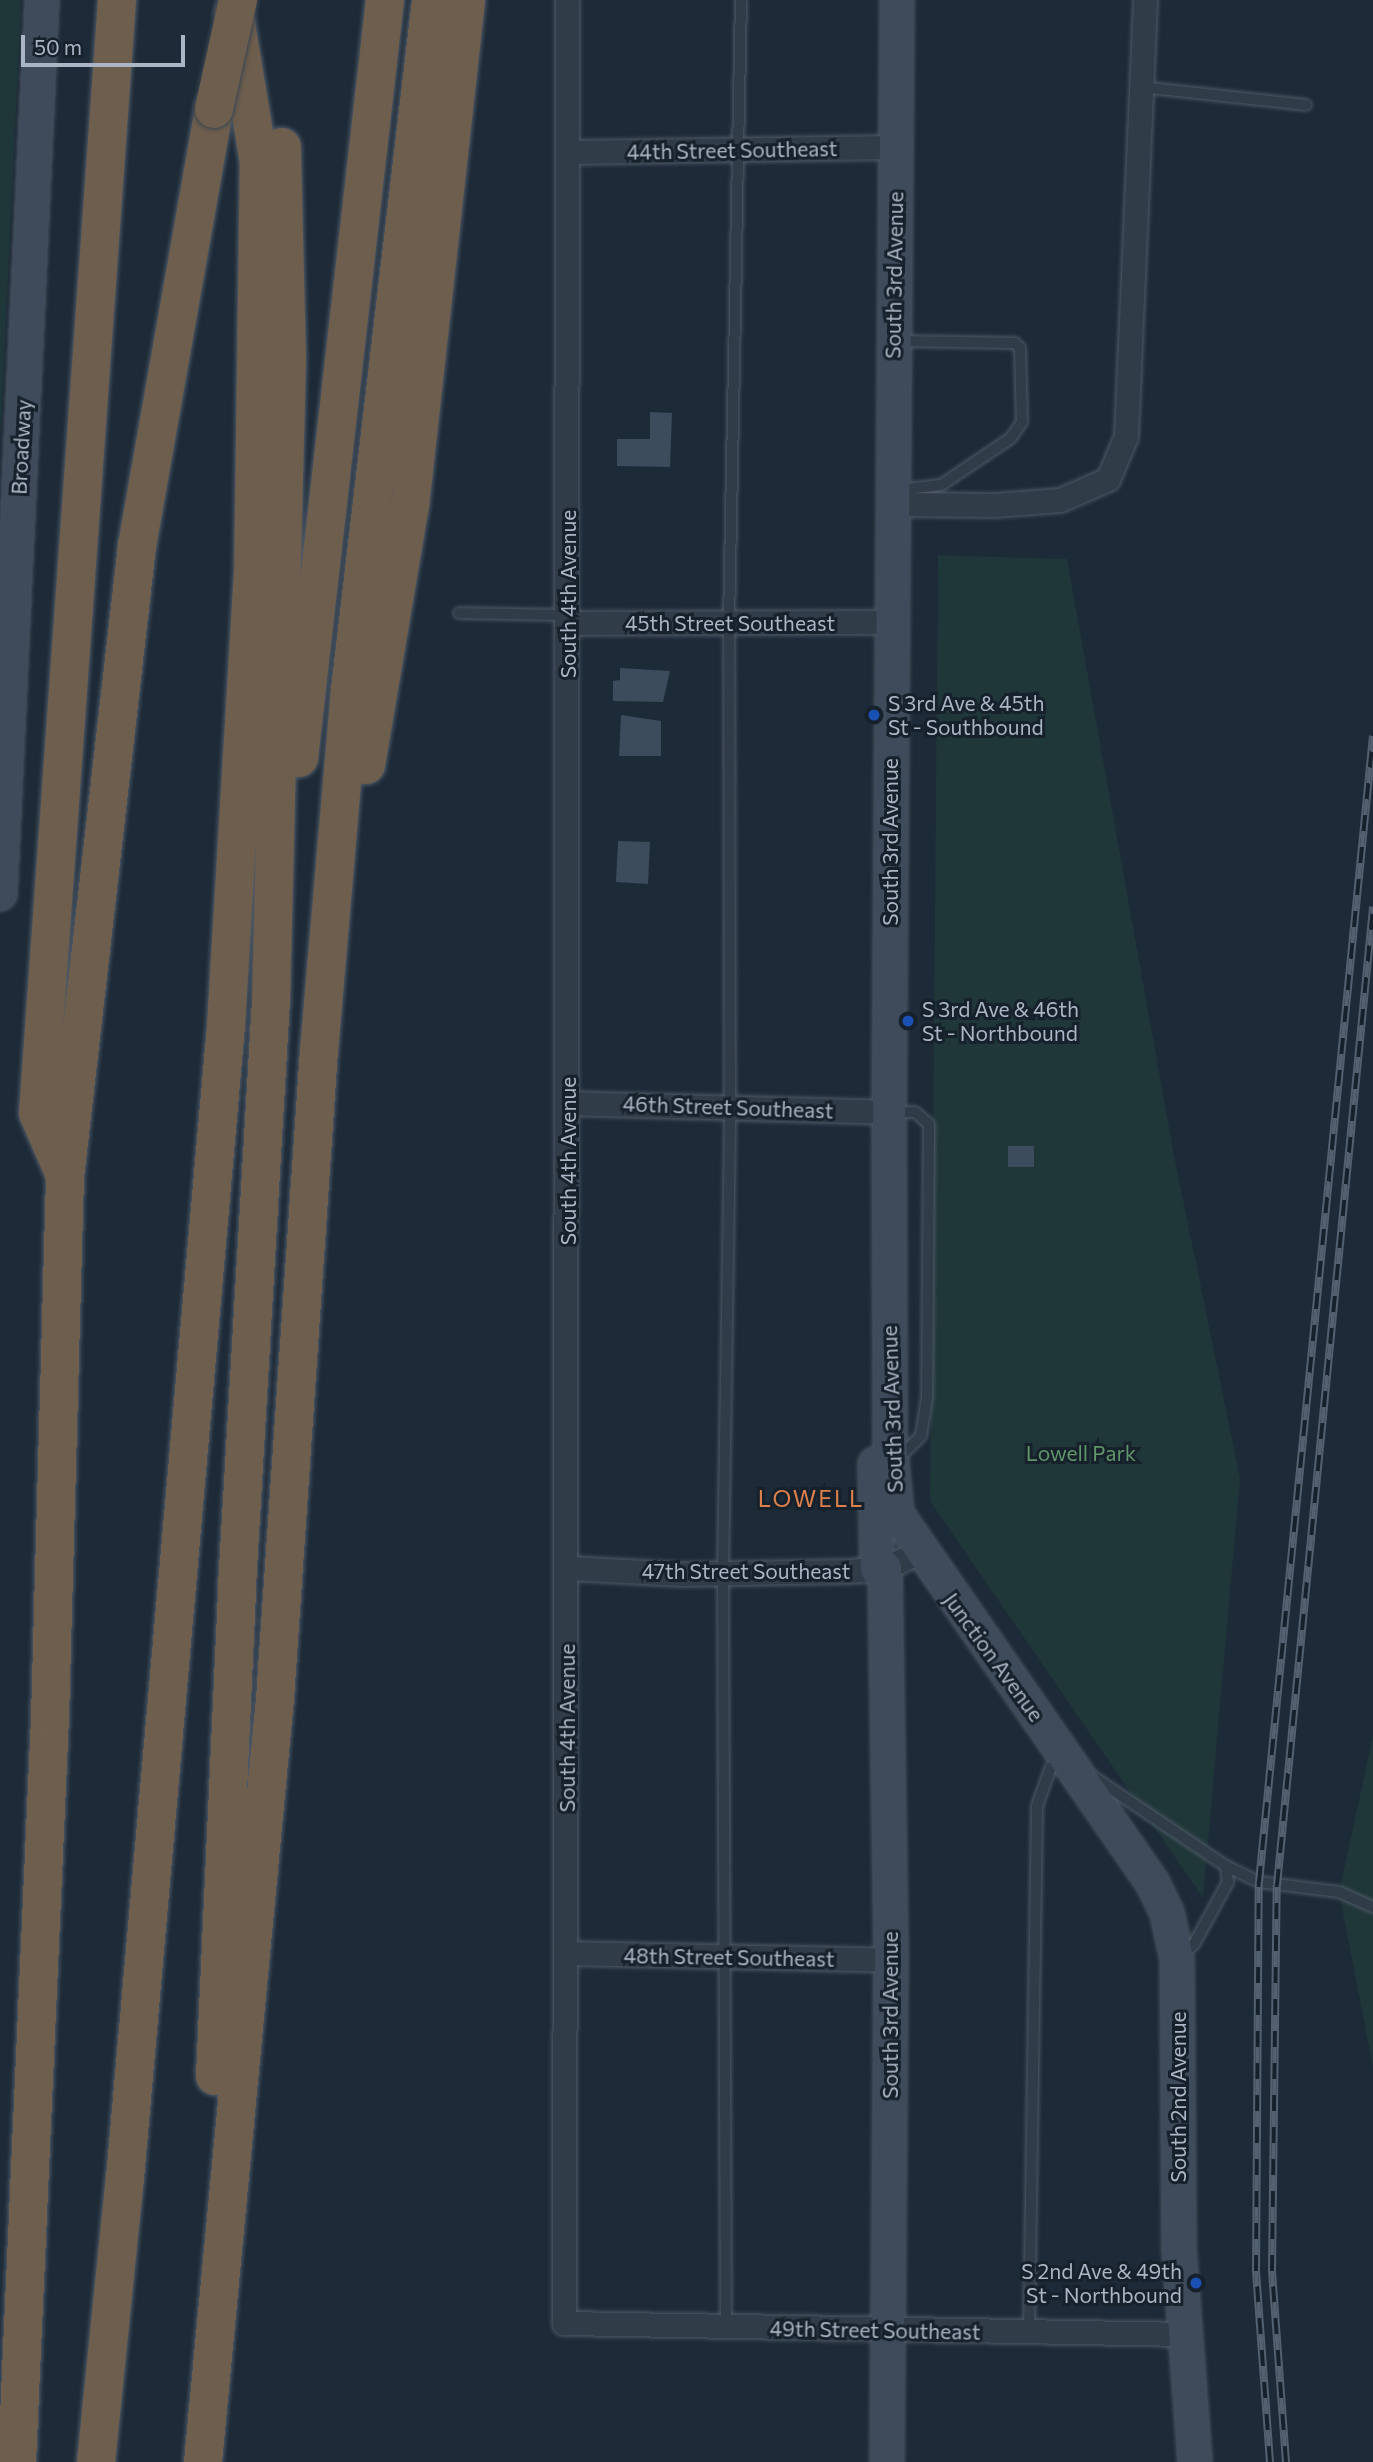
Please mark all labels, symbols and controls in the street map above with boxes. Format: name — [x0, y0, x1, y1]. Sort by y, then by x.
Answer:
scale bar — [24, 21, 189, 65]
text: 50 m — [34, 34, 82, 59]
street label: 44th Street Southeast — [626, 136, 838, 164]
street label: South 3rd Avenue — [880, 191, 908, 359]
street label: Broadway — [6, 399, 36, 495]
street label: South 4th Avenue — [555, 510, 581, 678]
street label: 45th Street Southeast — [625, 610, 835, 636]
place label: S 3rd Ave & 45th St - Southbound — [888, 690, 1044, 740]
marker: S 3rd Ave & 45th St - Southbound — [866, 707, 882, 723]
street label: South 3rd Avenue — [877, 758, 903, 926]
place label: S 3rd Ave & 46th St - Northbound — [922, 996, 1079, 1046]
marker: S 3rd Ave & 46th St - Northbound — [900, 1013, 916, 1029]
street label: South 4th Avenue — [555, 1077, 581, 1245]
street label: 46th Street Southeast — [622, 1091, 834, 1123]
street label: South 3rd Avenue — [876, 1325, 908, 1493]
park label: Lowell Park — [1026, 1440, 1136, 1466]
district label: LOWELL — [759, 1484, 863, 1512]
street label: 47th Street Southeast — [642, 1558, 850, 1584]
street label: Junction Avenue — [939, 1588, 1049, 1726]
street label: South 4th Avenue — [554, 1644, 580, 1812]
street label: South 3rd Avenue — [877, 1931, 903, 2099]
street label: 48th Street Southeast — [623, 1943, 835, 1971]
street label: South 2nd Avenue — [1165, 2011, 1191, 2183]
place label: S 2nd Ave & 49th St - Northbound — [1021, 2258, 1182, 2308]
marker: S 2nd Ave & 49th St - Northbound — [1188, 2275, 1204, 2291]
street label: 49th Street Southeast — [769, 2316, 981, 2344]

